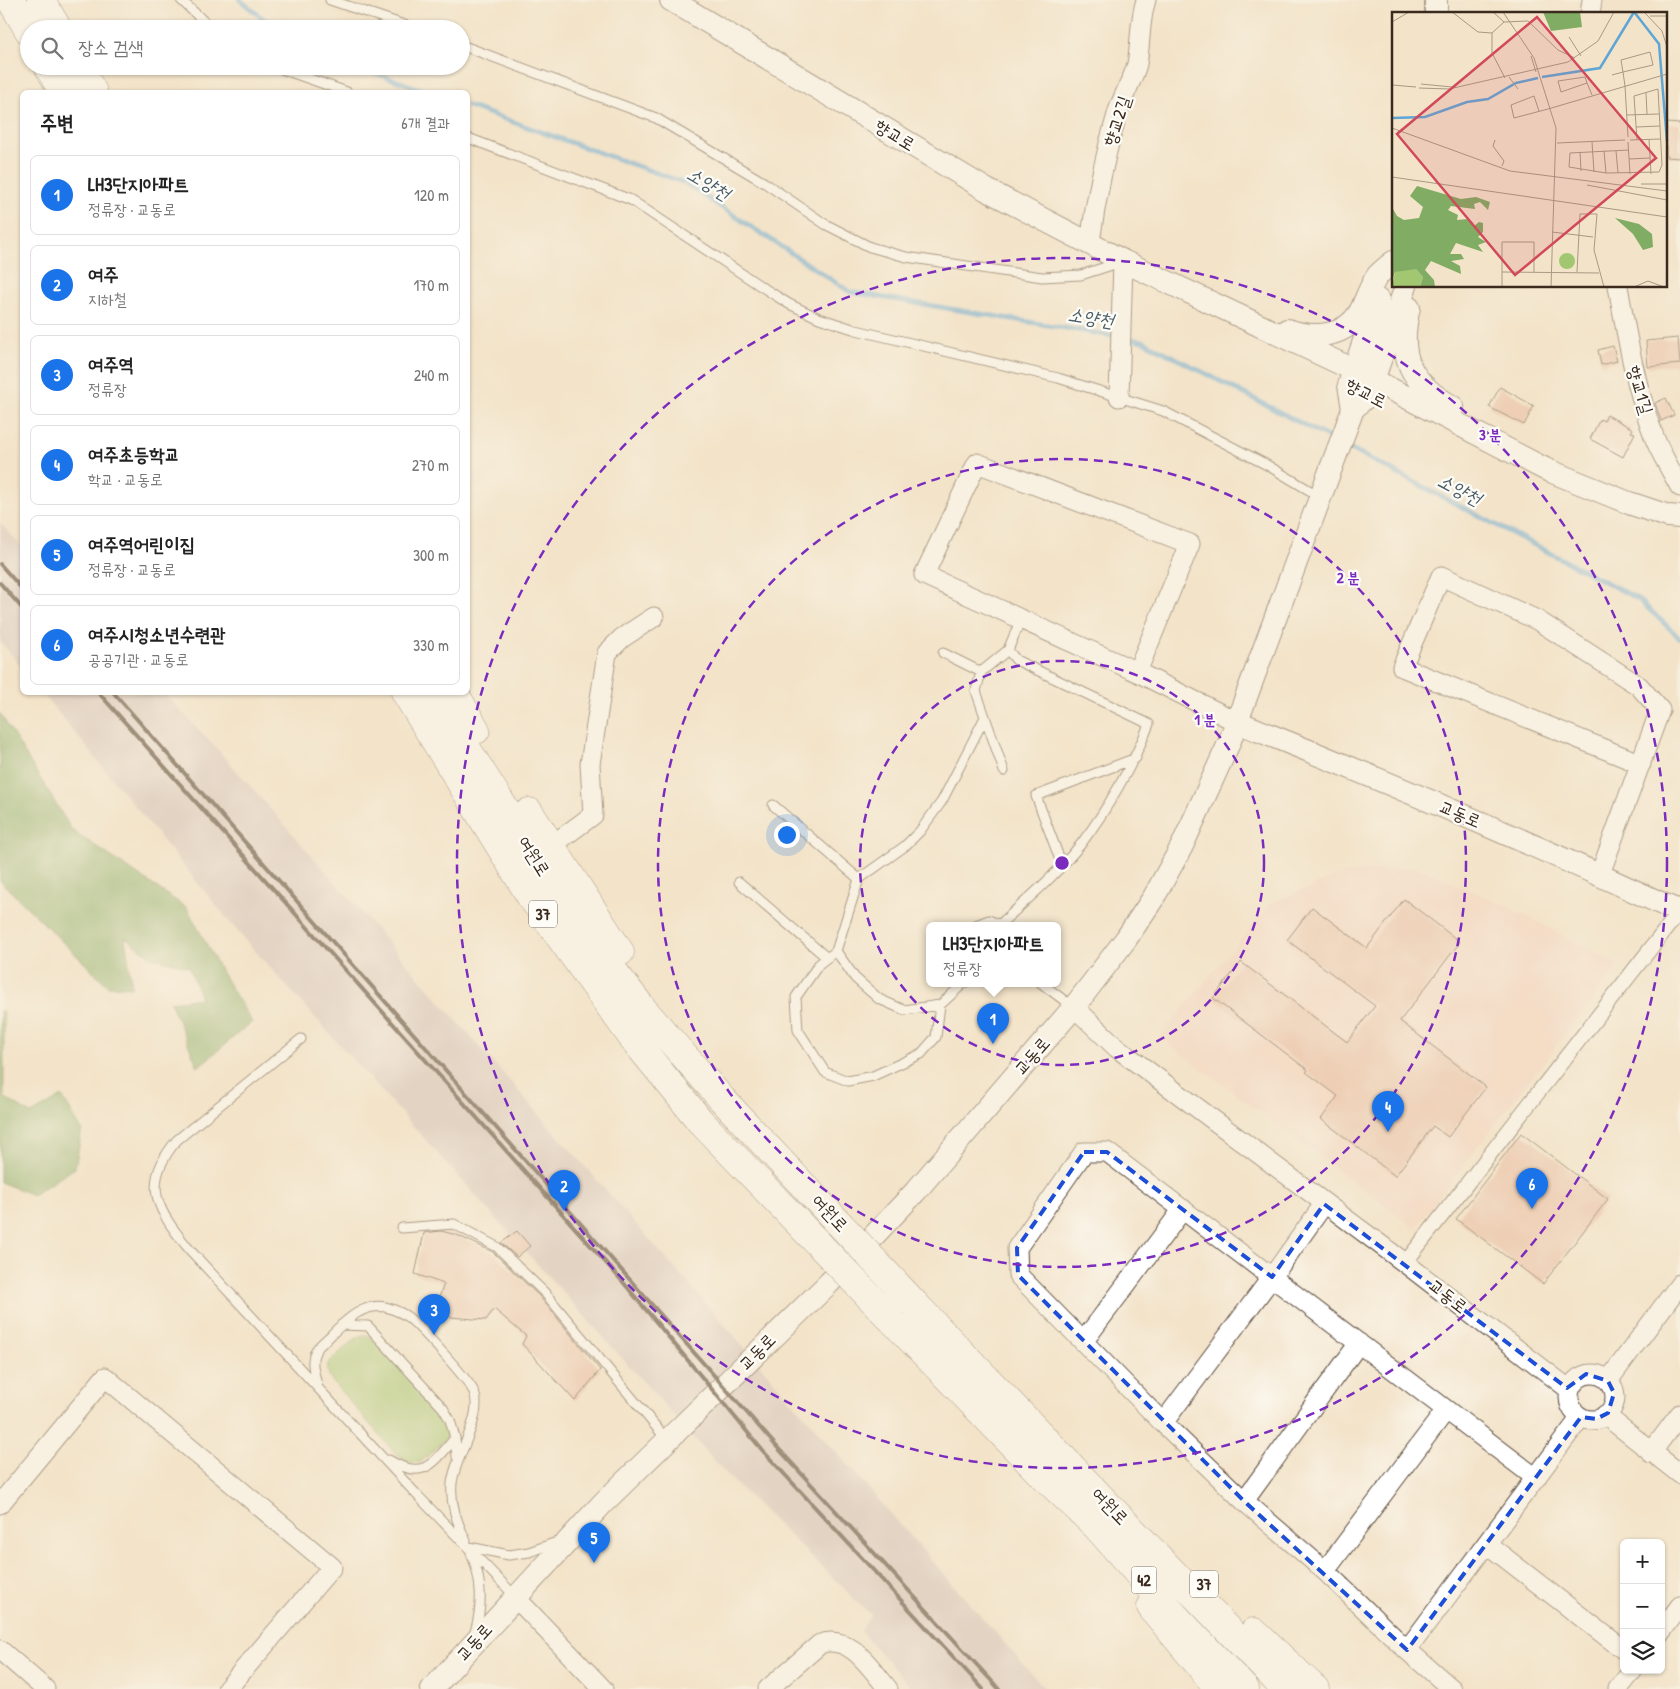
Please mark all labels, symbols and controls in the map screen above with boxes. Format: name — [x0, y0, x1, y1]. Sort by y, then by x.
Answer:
inset map — [1392, 12, 1668, 288]
search box — [20, 20, 470, 75]
icon: search — [38, 34, 66, 62]
text: 장소 검색 — [78, 34, 144, 60]
street label: 향교2길 — [1097, 92, 1137, 149]
text: 주변 — [40, 108, 74, 137]
text: 6개 결과 — [401, 112, 450, 134]
street label: 향교로 — [870, 113, 920, 156]
water label: 소양천 — [683, 160, 737, 207]
text: LH3단지아파트 — [88, 171, 189, 197]
text: 1 — [54, 184, 60, 206]
text: 120 m — [414, 184, 449, 206]
text: 정류장 · 교동로 — [88, 198, 176, 220]
text: 여주 — [88, 261, 119, 287]
text: 2 — [53, 274, 61, 296]
text: 170 m — [414, 274, 449, 296]
text: 지하철 — [88, 288, 127, 310]
water label: 소양천 — [1066, 301, 1117, 334]
text: 여주역 — [88, 351, 134, 377]
street label: 향교1길 — [1621, 362, 1660, 418]
text: 3 — [53, 364, 61, 386]
text: 240 m — [414, 364, 449, 386]
street label: 향교로 — [1341, 372, 1391, 414]
text: 정류장 — [88, 378, 127, 400]
text: 3 분 — [1479, 424, 1501, 445]
text: 여주초등학교 — [88, 441, 180, 467]
text: 4 — [54, 454, 60, 476]
text: 270 m — [412, 454, 449, 476]
water label: 소양천 — [1434, 467, 1488, 512]
text: 학교 · 교동로 — [88, 468, 163, 490]
text: 여주역어린이집 — [88, 531, 195, 557]
text: 5 — [54, 544, 60, 566]
text: 300 m — [413, 544, 449, 566]
text: 정류장 · 교동로 — [88, 558, 176, 580]
text: 2 분 — [1337, 567, 1359, 588]
text: 여주시청소년수련관 — [88, 621, 226, 647]
text: 6 — [54, 634, 60, 656]
text: 330 m — [413, 634, 449, 656]
text: 공공기관 · 교동로 — [88, 648, 189, 670]
text: 1 분 — [1195, 709, 1215, 730]
street label: 교동로 — [1435, 794, 1485, 834]
your location — [774, 822, 800, 848]
street label: 여원로 — [512, 831, 557, 881]
centre of rings — [1053, 854, 1071, 872]
road number: 37 — [529, 901, 557, 928]
popup — [926, 922, 1061, 987]
text: LH3단지아파트 — [943, 930, 1044, 956]
text: 정류장 — [943, 957, 982, 979]
pin: 1 — [977, 1003, 1009, 1044]
street label: 교동로 — [1008, 1031, 1055, 1080]
pin: 4 — [1372, 1091, 1404, 1132]
pin: 6 — [1516, 1168, 1548, 1209]
pin: 2 — [548, 1170, 580, 1211]
street label: 여원로 — [806, 1188, 854, 1237]
street label: 교동로 — [1423, 1272, 1473, 1319]
pin: 3 — [418, 1294, 450, 1335]
street label: 교동로 — [732, 1327, 781, 1376]
street label: 여원로 — [1086, 1481, 1134, 1530]
pin: 5 — [578, 1522, 610, 1563]
map controls — [1620, 1539, 1665, 1674]
button: + — [1620, 1539, 1665, 1584]
road number: 42 — [1132, 1566, 1156, 1594]
road number: 37 — [1190, 1570, 1218, 1598]
button: − — [1620, 1584, 1665, 1629]
street label: 교동로 — [450, 1617, 497, 1666]
button: layers — [1620, 1629, 1665, 1674]

